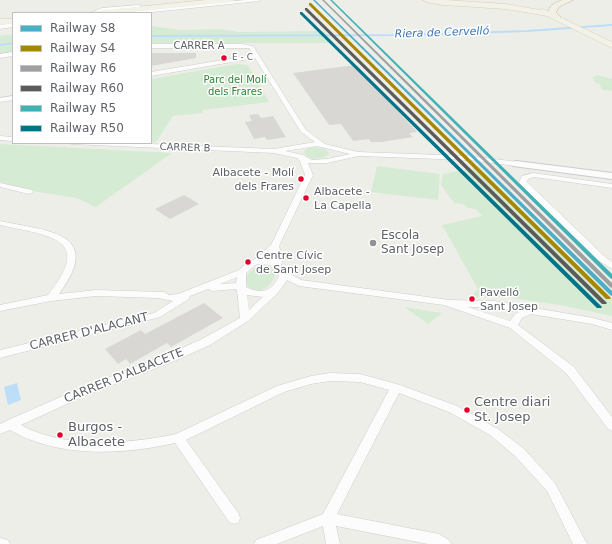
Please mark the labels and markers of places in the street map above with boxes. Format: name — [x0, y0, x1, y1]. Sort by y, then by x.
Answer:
marker: E - C — [219, 53, 229, 63]
place label: E - C — [232, 53, 253, 63]
place label: Albacete - Molí dels Frares — [213, 166, 294, 192]
marker: Albacete - Molí dels Frares — [296, 174, 306, 184]
place label: Albacete - La Capella — [314, 185, 371, 211]
marker: Albacete - La Capella — [301, 193, 311, 203]
place label: Escola Sant Josep — [381, 229, 444, 257]
marker: Escola Sant Josep — [368, 238, 378, 248]
place label: Centre Cívic de Sant Josep — [256, 249, 331, 275]
marker: Centre Cívic de Sant Josep — [243, 257, 253, 267]
place label: Pavelló Sant Josep — [480, 286, 538, 312]
marker: Pavelló Sant Josep — [467, 294, 477, 304]
place label: Centre diari St. Josep — [474, 395, 550, 426]
marker: Centre diari St. Josep — [462, 405, 472, 415]
place label: Burgos - Albacete — [68, 420, 125, 451]
marker: Burgos - Albacete — [55, 430, 65, 440]

